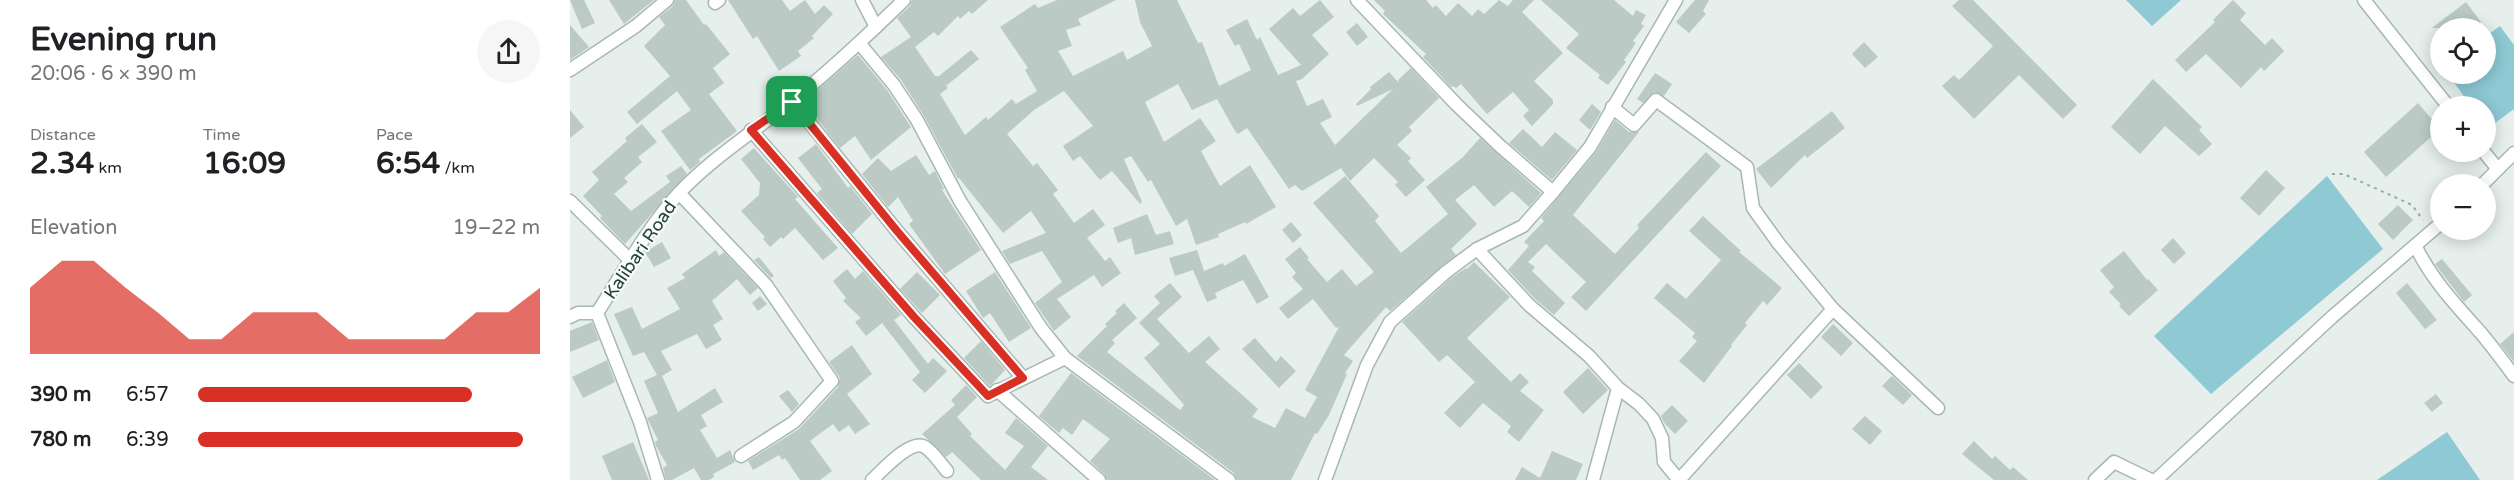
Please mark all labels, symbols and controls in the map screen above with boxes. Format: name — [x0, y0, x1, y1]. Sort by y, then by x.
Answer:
map controls — [2430, 18, 2496, 240]
button: locate — [2430, 18, 2496, 84]
text: Evening run — [30, 20, 217, 59]
button: share — [477, 20, 540, 83]
text: 20:06 · 6 × 390 m — [30, 62, 197, 86]
pin — [766, 76, 817, 127]
icon: arrive — [775, 85, 808, 118]
button: + — [2430, 96, 2496, 162]
text: Distance — [30, 125, 96, 145]
text: Time — [203, 125, 240, 145]
text: Pace — [376, 125, 413, 145]
text: 2.34 — [30, 145, 94, 182]
text: 16:09 — [203, 145, 286, 182]
text: 6:54 — [376, 145, 440, 182]
text: km — [94, 158, 122, 178]
text: /km — [440, 158, 475, 178]
button: − — [2430, 174, 2496, 240]
street label: Kalibari Road — [599, 197, 681, 303]
text: Elevation — [30, 216, 117, 240]
text: 19–22 m — [453, 216, 540, 240]
text: 390 m — [30, 383, 91, 407]
text: 6:57 — [126, 383, 169, 407]
text: 780 m — [30, 428, 91, 452]
text: 6:39 — [126, 428, 169, 452]

